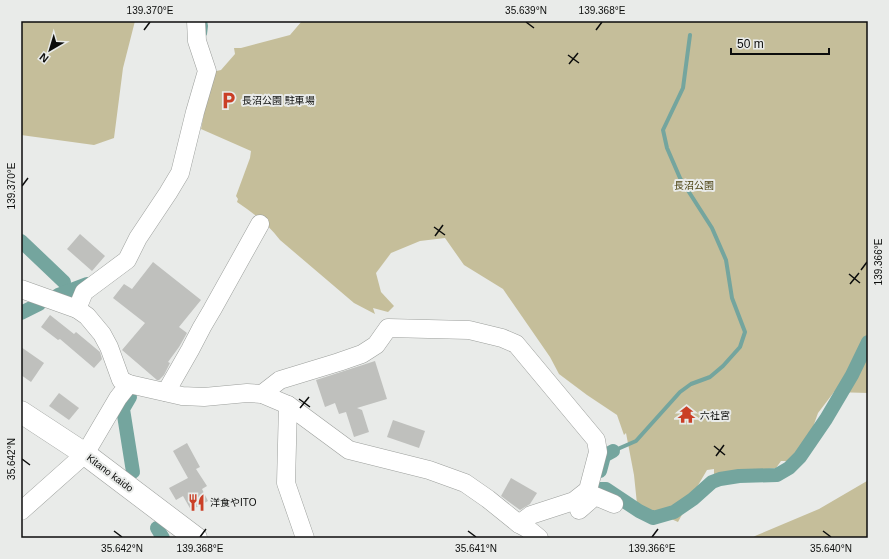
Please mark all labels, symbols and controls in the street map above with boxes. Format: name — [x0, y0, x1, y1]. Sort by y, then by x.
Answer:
text: 139.370°E — [127, 5, 174, 16]
text: 35.639°N — [505, 5, 547, 16]
text: 139.368°E — [579, 5, 626, 16]
north arrow — [30, 30, 70, 70]
scale bar — [731, 30, 829, 56]
text: 50 m — [737, 37, 764, 51]
text: N — [37, 51, 51, 65]
parking icon: 長沼公園 駐車場 — [219, 90, 239, 110]
place label: 長沼公園 駐車場 — [242, 95, 315, 106]
text: 139.370°E — [6, 162, 17, 209]
park label: 長沼公園 — [674, 180, 714, 191]
text: 139.366°E — [873, 238, 884, 285]
temple icon: 六社宮 — [677, 405, 697, 425]
place label: 六社宮 — [700, 410, 730, 421]
text: 35.642°N — [6, 438, 17, 480]
street label: Kitano kaido — [85, 452, 136, 494]
restaurant icon: 洋食やITO — [187, 492, 207, 512]
place label: 洋食やITO — [210, 497, 257, 508]
text: 35.642°N — [101, 543, 143, 554]
text: 139.368°E — [177, 543, 224, 554]
text: 35.641°N — [455, 543, 497, 554]
text: 139.366°E — [629, 543, 676, 554]
text: 35.640°N — [810, 543, 852, 554]

